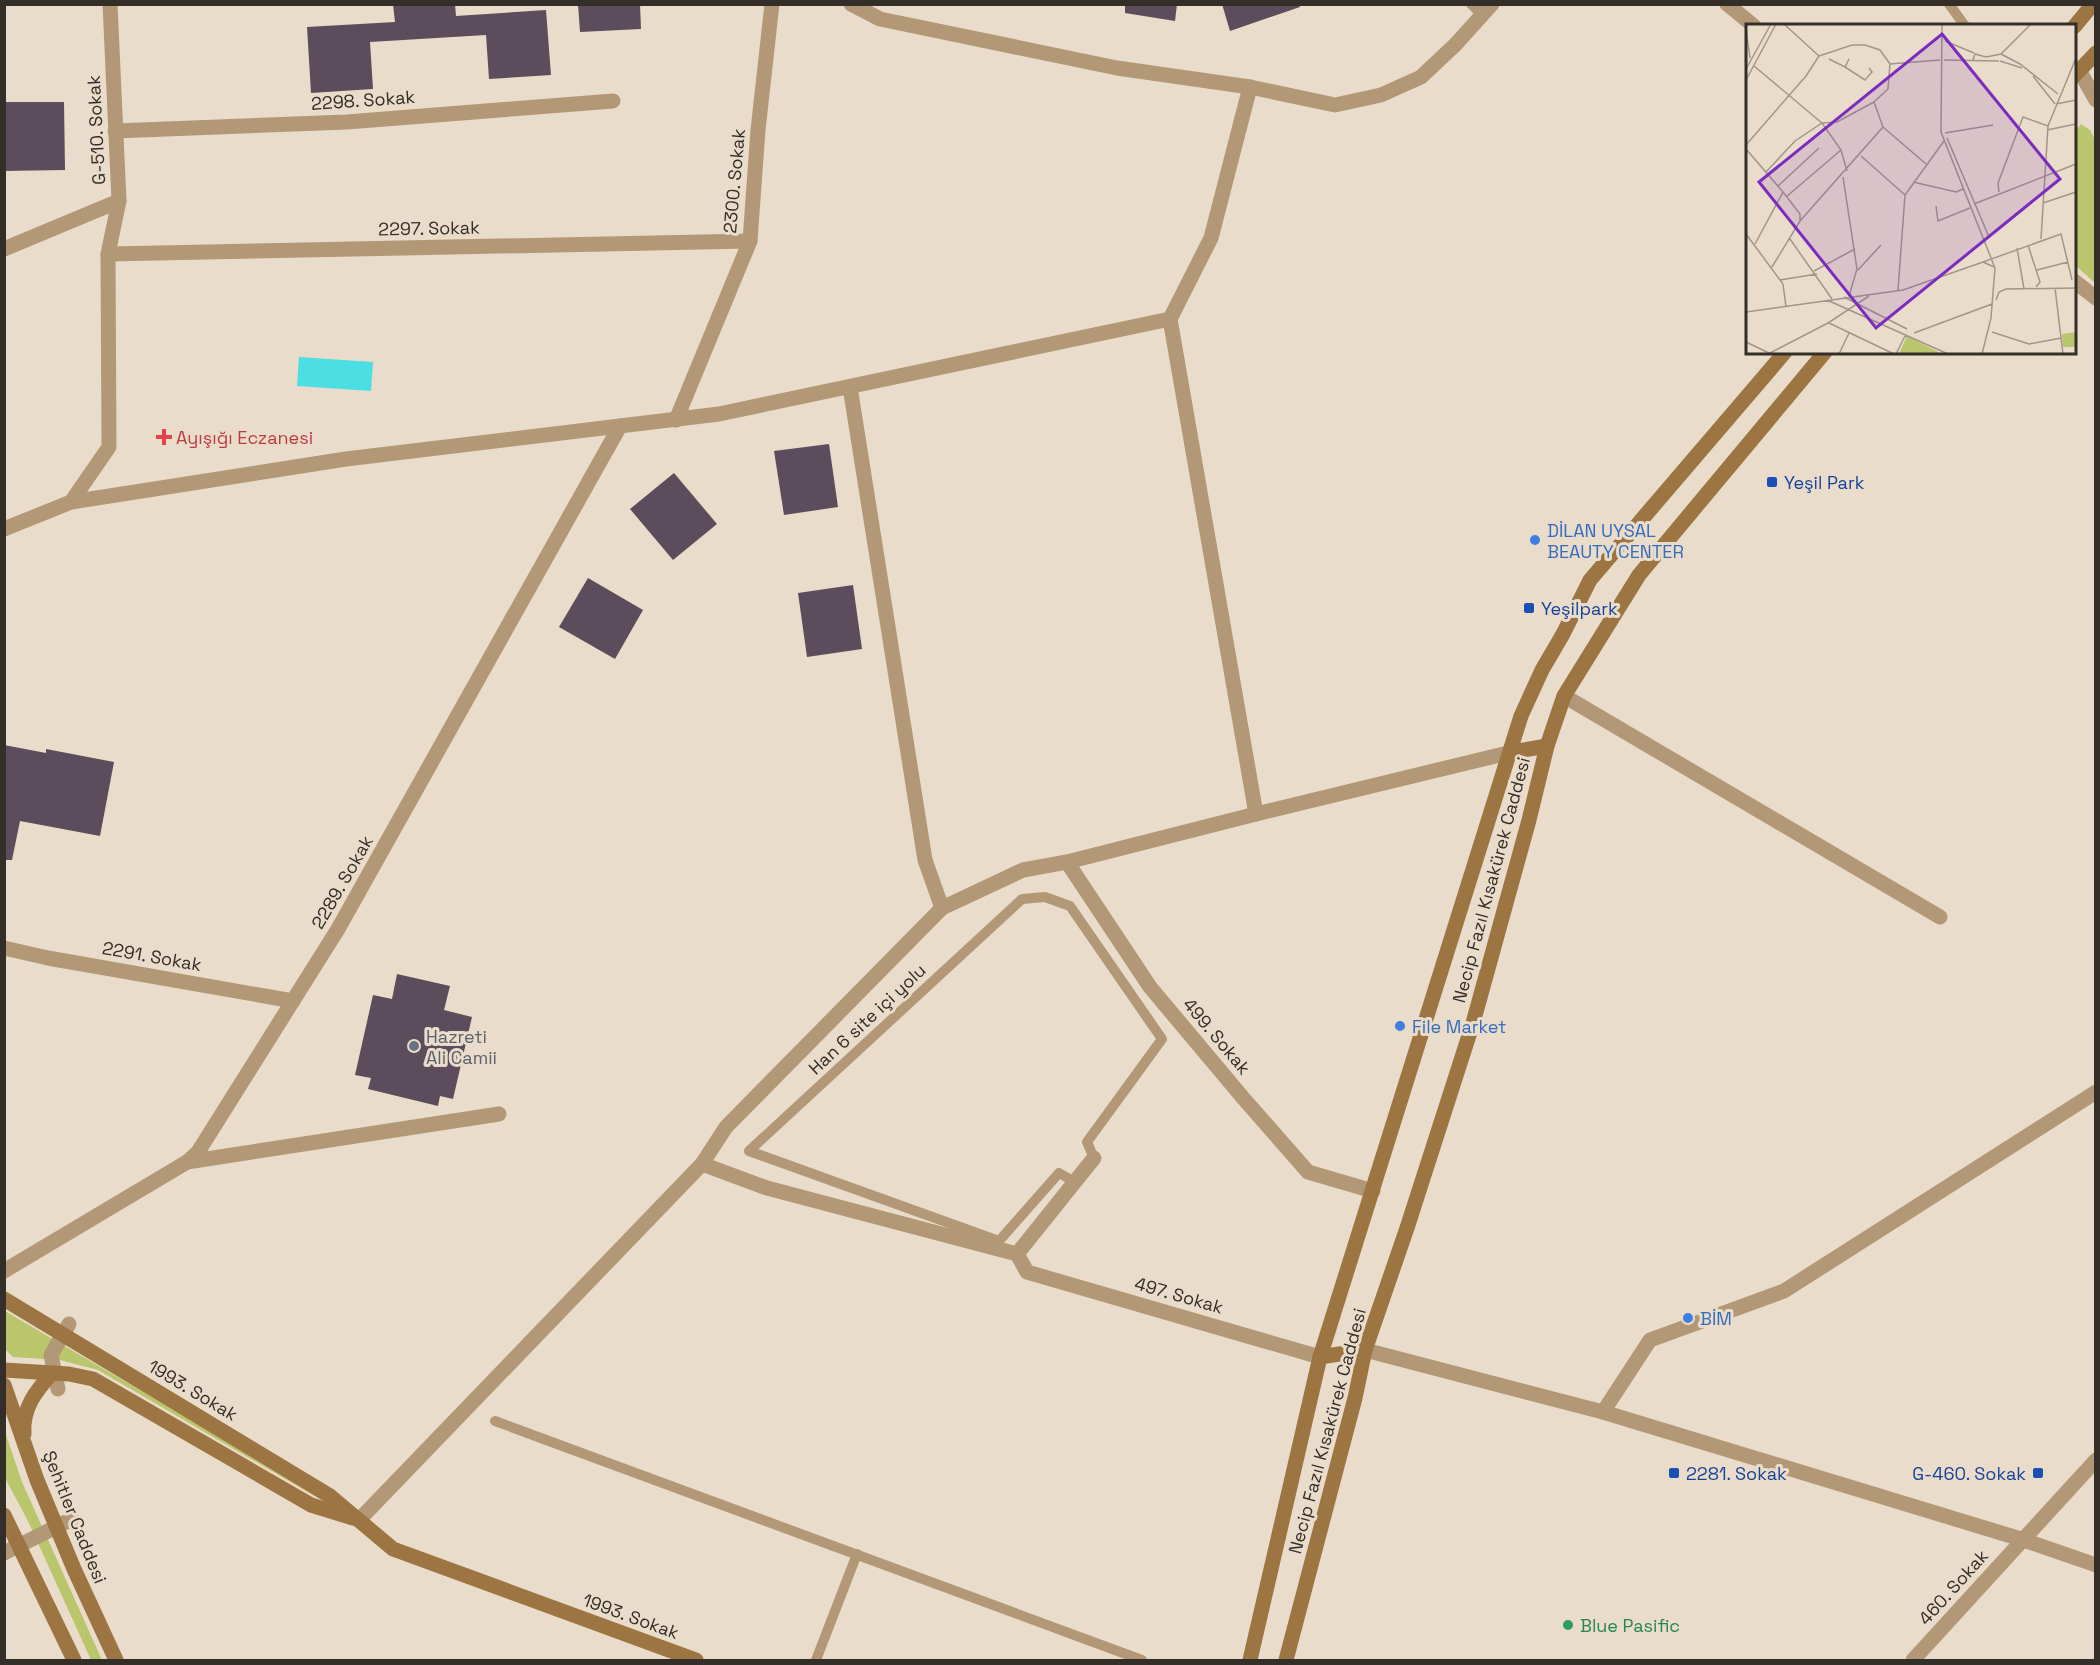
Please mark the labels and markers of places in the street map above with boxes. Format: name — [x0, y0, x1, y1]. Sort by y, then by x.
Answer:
place label: Ayışığı Eczanesi — [176, 426, 313, 449]
marker: Ayışığı Eczanesi — [157, 430, 171, 444]
place label: Yeşil Park — [1784, 471, 1865, 494]
marker: Yeşil Park — [1765, 475, 1779, 489]
place label: DİLAN UYSAL BEAUTY CENTER — [1547, 519, 1684, 563]
marker: DİLAN UYSAL BEAUTY CENTER — [1528, 533, 1542, 547]
place label: Yeşilpark — [1541, 597, 1618, 620]
marker: Yeşilpark — [1522, 601, 1536, 615]
place label: File Market — [1412, 1015, 1506, 1038]
marker: File Market — [1393, 1019, 1407, 1033]
place label: Hazreti Ali Camii — [426, 1025, 497, 1069]
marker: Hazreti Ali Camii — [407, 1039, 421, 1053]
place label: BİM — [1700, 1307, 1732, 1330]
marker: BİM — [1681, 1311, 1695, 1325]
place label: 2281. Sokak — [1686, 1462, 1787, 1485]
place label: G-460. Sokak — [1912, 1462, 2026, 1485]
marker: 2281. Sokak — [1667, 1466, 1681, 1480]
marker: G-460. Sokak — [2031, 1466, 2045, 1480]
place label: Blue Pasific — [1580, 1614, 1680, 1637]
marker: Blue Pasific — [1561, 1618, 1575, 1632]

